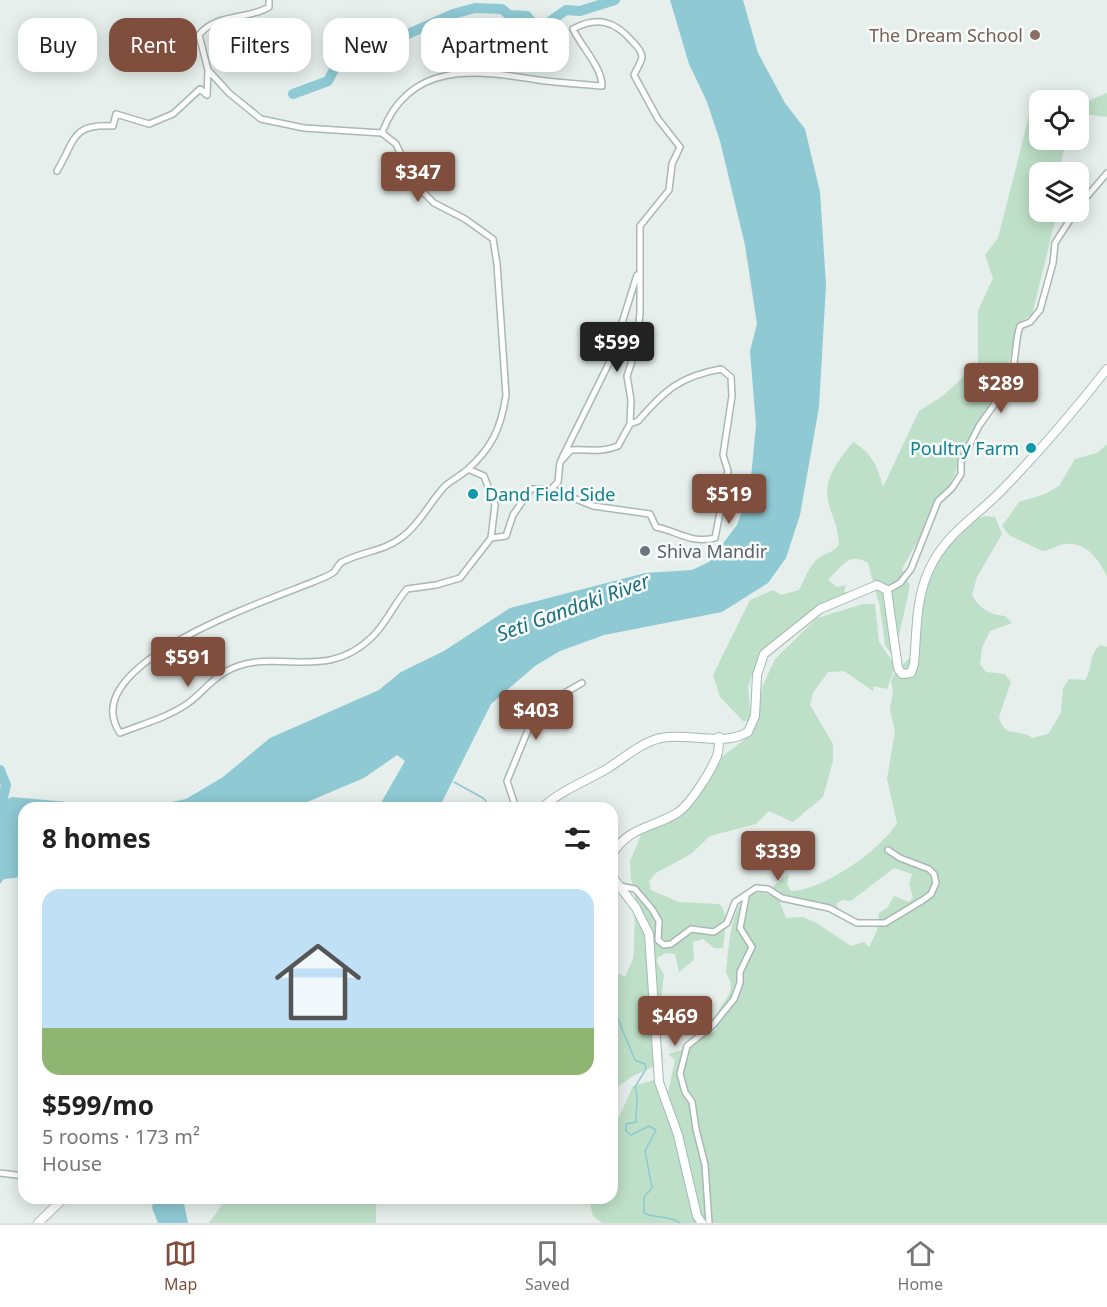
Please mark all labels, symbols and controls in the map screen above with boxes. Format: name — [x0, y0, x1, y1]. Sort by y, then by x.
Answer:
chip: Buy — [18, 18, 97, 72]
chip: Rent — [109, 18, 197, 72]
chip: Filters — [209, 18, 311, 72]
chip: New — [323, 18, 409, 72]
chip: Apartment — [421, 18, 569, 72]
place label: The Dream School — [869, 23, 1023, 47]
marker: The Dream School — [1028, 28, 1042, 42]
map controls — [1029, 90, 1089, 222]
button: locate — [1029, 90, 1089, 150]
pin: $347 — [382, 152, 454, 203]
text: $347 — [395, 158, 441, 185]
button: layers — [1029, 162, 1089, 222]
pin: $599 — [581, 322, 653, 373]
text: $599 — [594, 328, 640, 355]
pin: $289 — [965, 363, 1037, 414]
text: $289 — [978, 369, 1024, 396]
place label: Poultry Farm — [910, 436, 1019, 460]
marker: Poultry Farm — [1024, 441, 1038, 455]
pin: $519 — [693, 474, 765, 525]
text: $519 — [706, 480, 752, 507]
place label: Dand Field Side — [485, 482, 615, 506]
marker: Dand Field Side — [466, 487, 480, 501]
place label: Shiva Mandir — [657, 539, 768, 563]
marker: Shiva Mandir — [638, 544, 652, 558]
water label: Seti Gandaki River — [493, 566, 654, 647]
pin: $591 — [152, 637, 224, 688]
text: $591 — [165, 643, 211, 670]
pin: $403 — [500, 690, 572, 741]
text: $403 — [513, 696, 559, 723]
text: 8 homes — [42, 820, 151, 856]
icon: filters — [561, 822, 594, 855]
pin: $339 — [742, 831, 814, 882]
text: $339 — [755, 837, 801, 864]
icon: home — [264, 928, 372, 1036]
pin: $469 — [639, 996, 711, 1047]
text: $469 — [652, 1002, 698, 1029]
text: $599/mo — [42, 1087, 154, 1123]
text: 5 rooms · 173 m² — [42, 1123, 200, 1150]
text: House — [42, 1150, 102, 1177]
tab: Map — [164, 1237, 197, 1295]
tab: Saved — [525, 1237, 570, 1295]
tab: Home — [898, 1237, 943, 1295]

